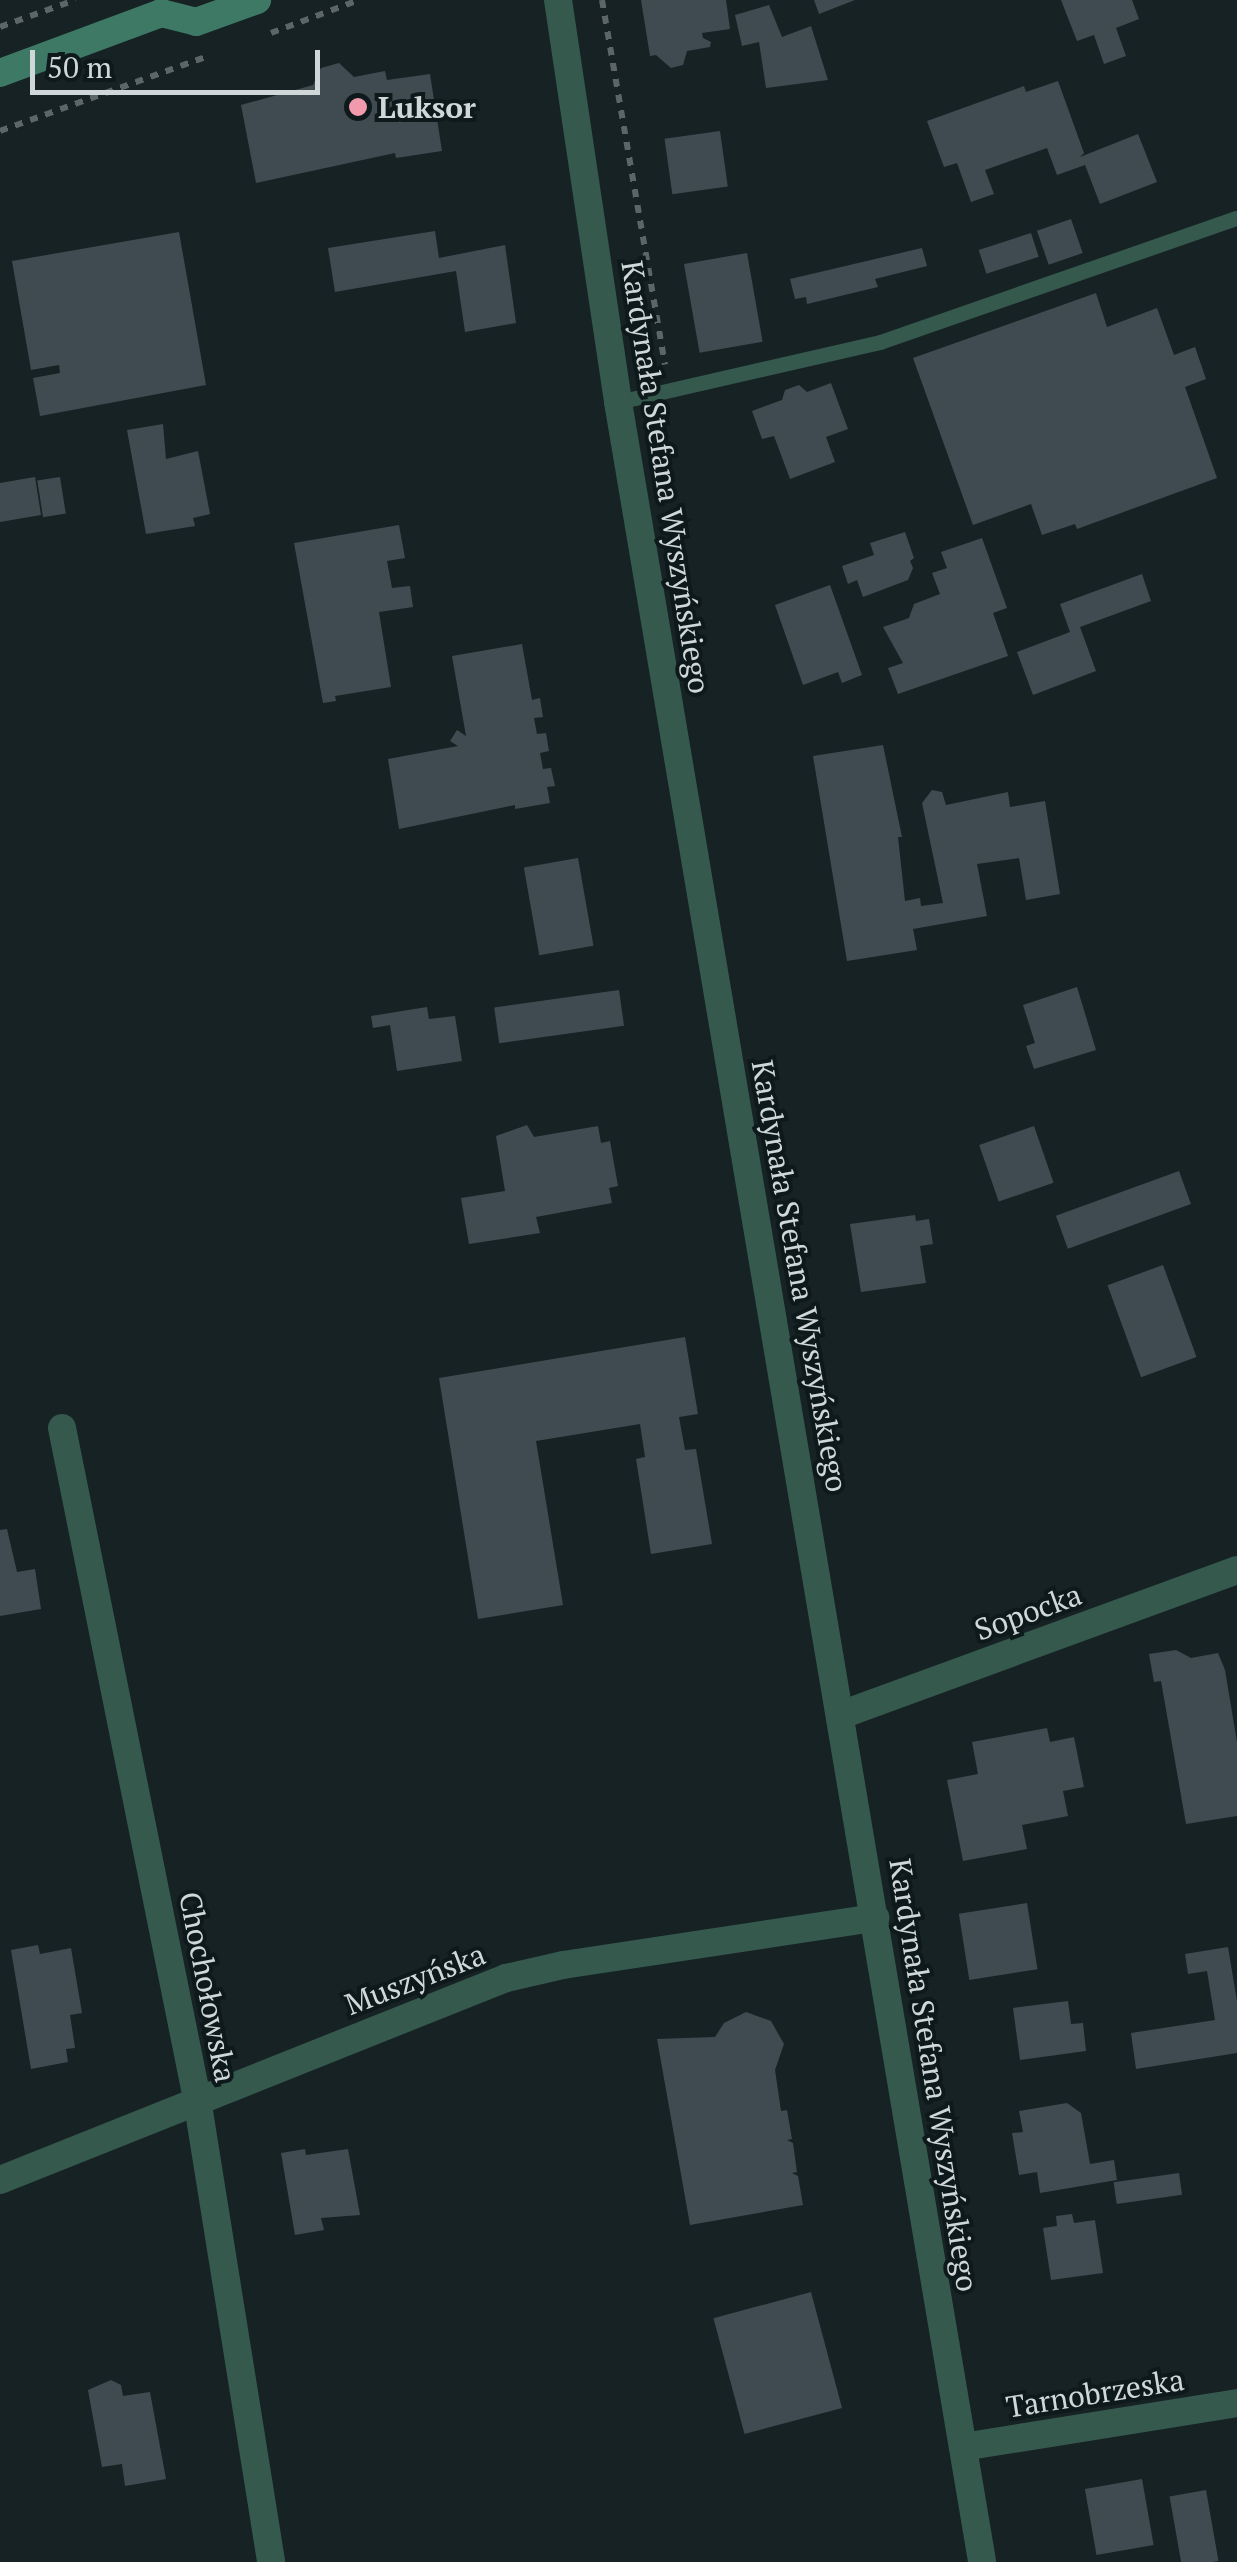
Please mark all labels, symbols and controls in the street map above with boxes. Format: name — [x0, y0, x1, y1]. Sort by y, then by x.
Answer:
scale bar — [35, 30, 325, 92]
text: 50 m — [47, 47, 112, 87]
place label: Luksor — [378, 89, 476, 125]
marker: Luksor — [347, 96, 369, 118]
street label: Kardynała Stefana Wyszyńskiego — [614, 258, 718, 696]
street label: Kardynała Stefana Wyszyńskiego — [744, 1057, 856, 1495]
street label: Sopocka — [970, 1576, 1086, 1648]
street label: Kardynała Stefana Wyszyńskiego — [882, 1856, 986, 2294]
street label: Chochołowska — [172, 1889, 244, 2085]
street label: Muszyńska — [340, 1936, 490, 2022]
street label: Tarnobrzeska — [1003, 2361, 1187, 2425]

